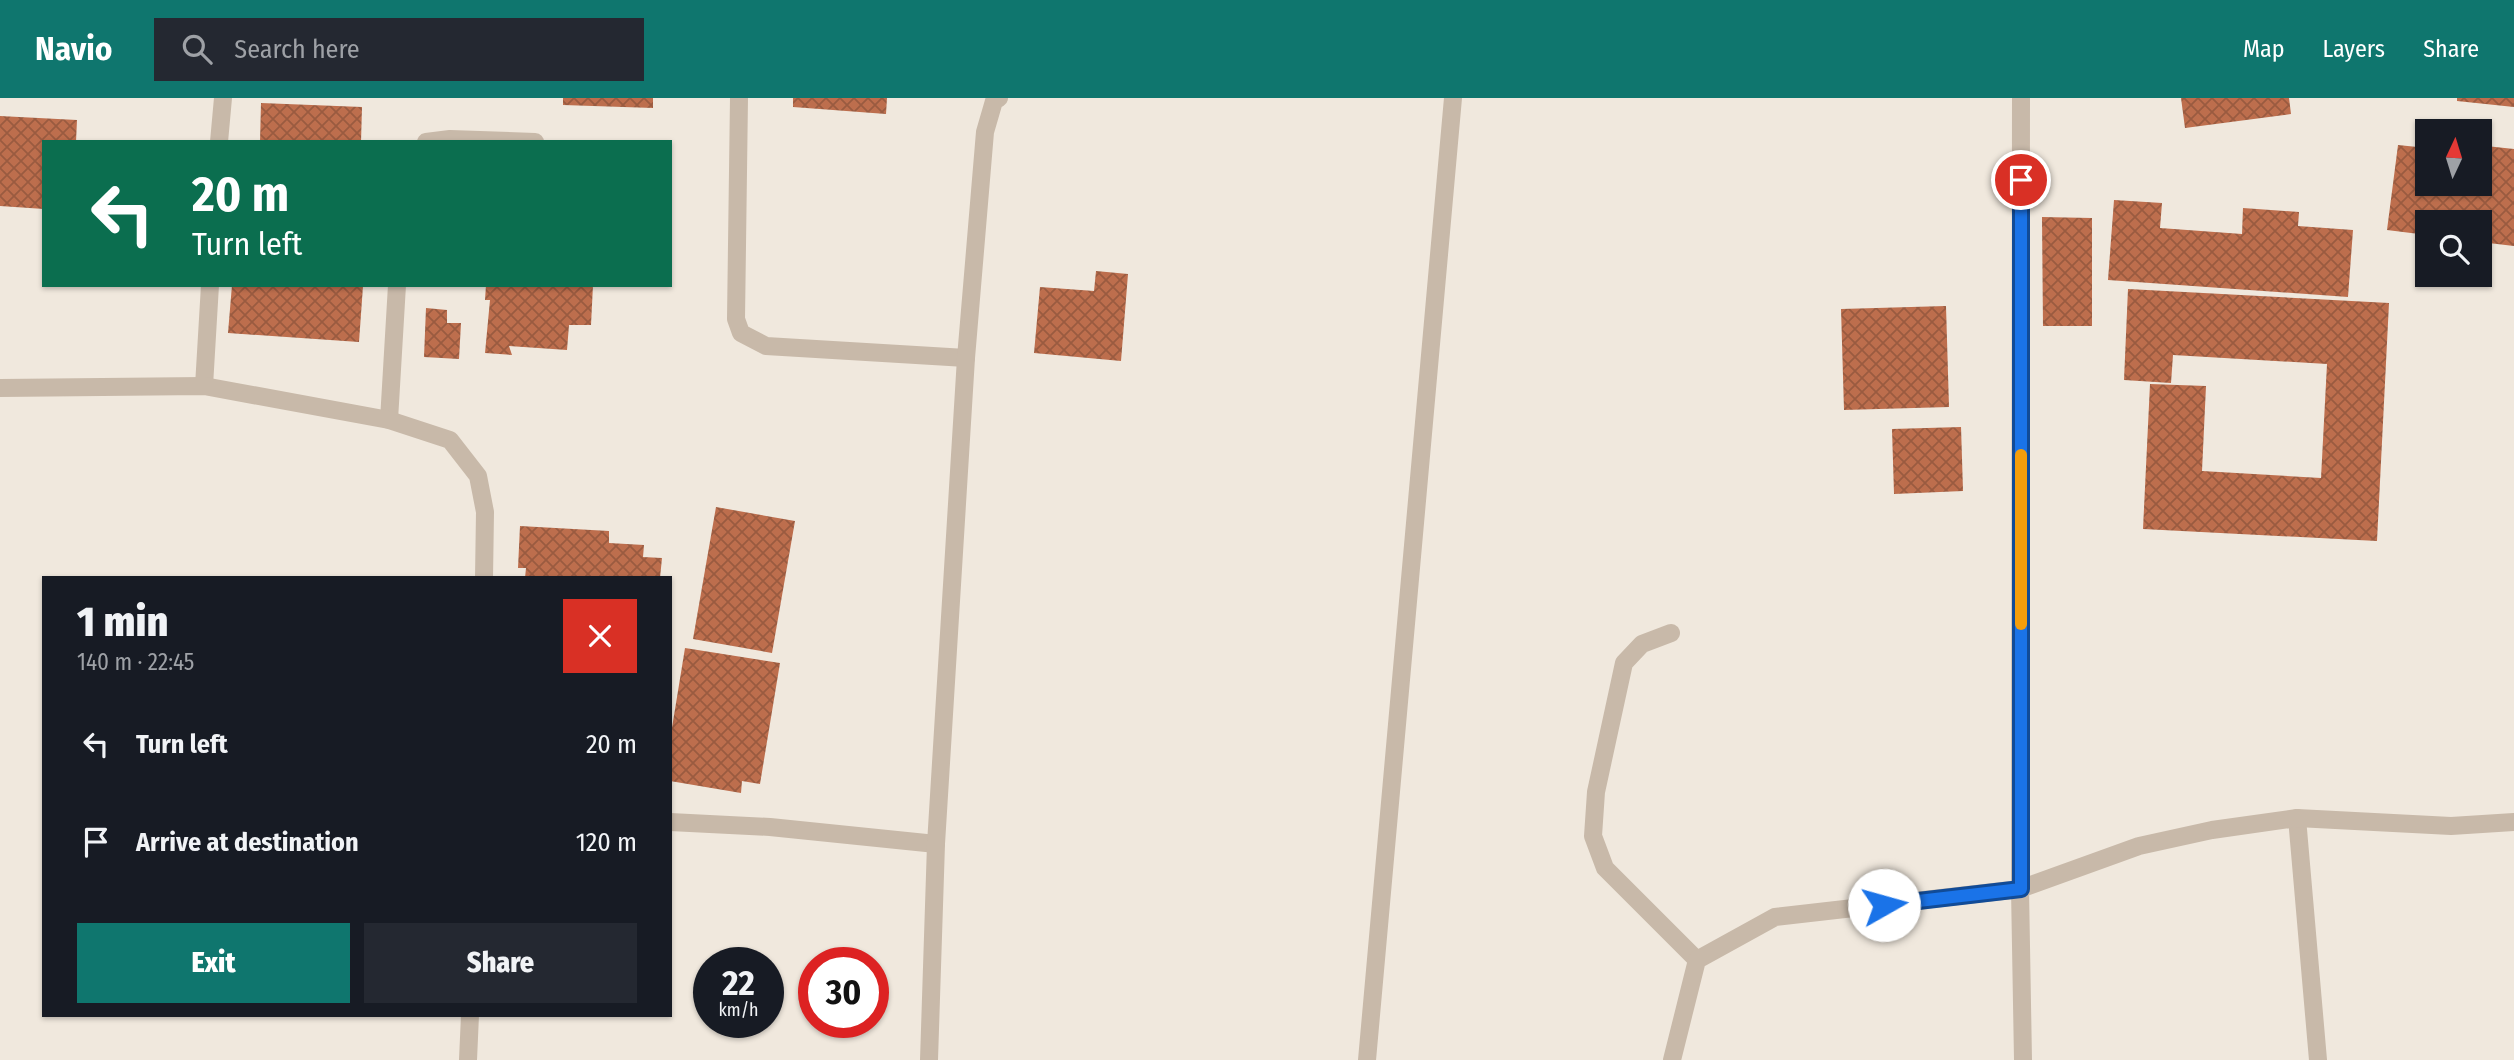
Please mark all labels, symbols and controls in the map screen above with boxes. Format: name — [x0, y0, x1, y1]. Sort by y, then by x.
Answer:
search box — [154, 18, 644, 81]
text: Navio — [35, 29, 112, 69]
icon: search — [178, 30, 216, 68]
text: Search here — [234, 34, 360, 65]
text: Map — [2243, 35, 2285, 63]
text: Layers — [2323, 35, 2385, 63]
text: Share — [2423, 35, 2479, 63]
north arrow — [2415, 119, 2492, 196]
map controls — [2415, 119, 2492, 287]
pin — [1991, 150, 2051, 210]
icon: arrive — [2002, 161, 2040, 199]
text: 20 m — [192, 165, 289, 224]
icon: left — [77, 168, 168, 259]
button: search — [2415, 210, 2492, 287]
text: Turn left — [192, 225, 302, 263]
text: 1 min — [77, 597, 168, 647]
button: close — [563, 599, 637, 673]
text: 140 m · 22:45 — [77, 648, 194, 676]
icon: left — [77, 725, 115, 763]
text: Turn left — [136, 729, 228, 760]
text: 20 m — [586, 729, 637, 760]
icon: arrive — [77, 823, 115, 861]
text: Arrive at destination — [136, 827, 359, 858]
text: 120 m — [576, 827, 637, 858]
position arrow — [1847, 868, 1921, 942]
button: Exit — [77, 923, 350, 1003]
button: Share — [364, 923, 637, 1003]
speed limit sign: 30 — [798, 947, 889, 1038]
text: 22 — [722, 962, 755, 1004]
text: km/h — [718, 999, 759, 1021]

